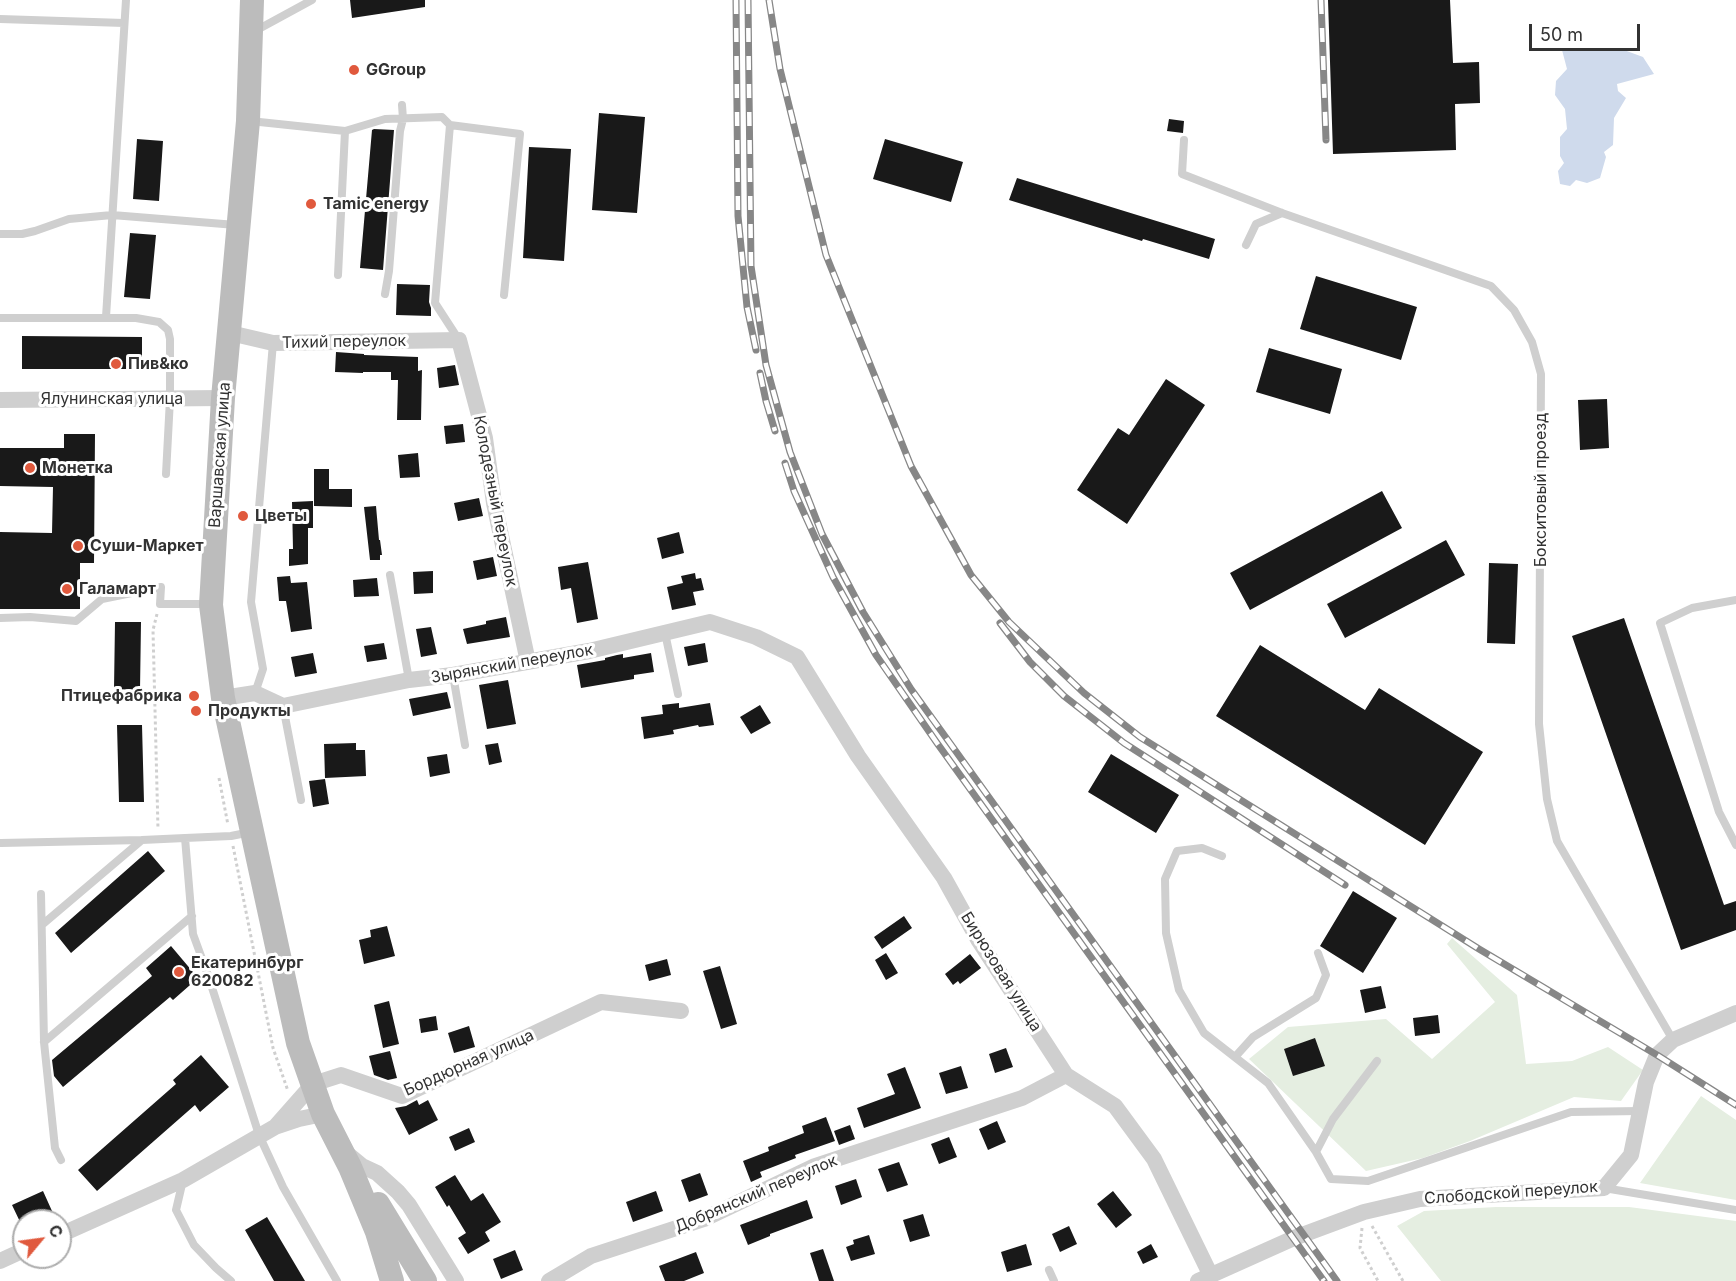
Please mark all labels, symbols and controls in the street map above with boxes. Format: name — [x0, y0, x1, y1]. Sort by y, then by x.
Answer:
scale bar — [1532, 12, 1643, 50]
text: 50 m — [1540, 24, 1583, 45]
place label: GGroup — [366, 60, 426, 80]
marker: GGroup — [347, 63, 361, 77]
place label: Tamic energy — [323, 194, 429, 214]
marker: Tamic energy — [304, 197, 318, 211]
street label: Тихий переулок — [282, 331, 406, 353]
place label: Пив&ко — [128, 354, 189, 374]
marker: Пив&ко — [109, 357, 123, 371]
street label: Варшавская улица — [205, 381, 235, 529]
street label: Ялунинская улица — [41, 389, 183, 409]
street label: Бокситовый проезд — [1531, 413, 1551, 567]
street label: Колодезный переулок — [469, 414, 521, 588]
place label: Монетка — [42, 458, 113, 478]
marker: Монетка — [23, 461, 37, 475]
place label: Цветы — [255, 506, 307, 526]
marker: Цветы — [236, 509, 250, 523]
place label: Суши-Маркет — [90, 536, 204, 556]
marker: Суши-Маркет — [71, 539, 85, 553]
place label: Галамарт — [79, 579, 156, 599]
marker: Галамарт — [60, 582, 74, 596]
street label: Зырянский переулок — [429, 640, 595, 688]
place label: Птицефабрика — [61, 686, 182, 706]
marker: Птицефабрика — [187, 689, 201, 703]
place label: Продукты — [208, 701, 291, 721]
marker: Продукты — [189, 704, 203, 718]
street label: Бирюзовая улица — [956, 909, 1046, 1035]
place label: Екатеринбург 620082 — [191, 953, 303, 991]
marker: Екатеринбург 620082 — [172, 965, 186, 979]
street label: Бордюрная улица — [401, 1026, 537, 1100]
street label: Добрянский переулок — [672, 1151, 840, 1237]
street label: Слободской переулок — [1424, 1177, 1598, 1209]
north arrow — [12, 1209, 72, 1269]
text: С — [44, 1221, 68, 1241]

